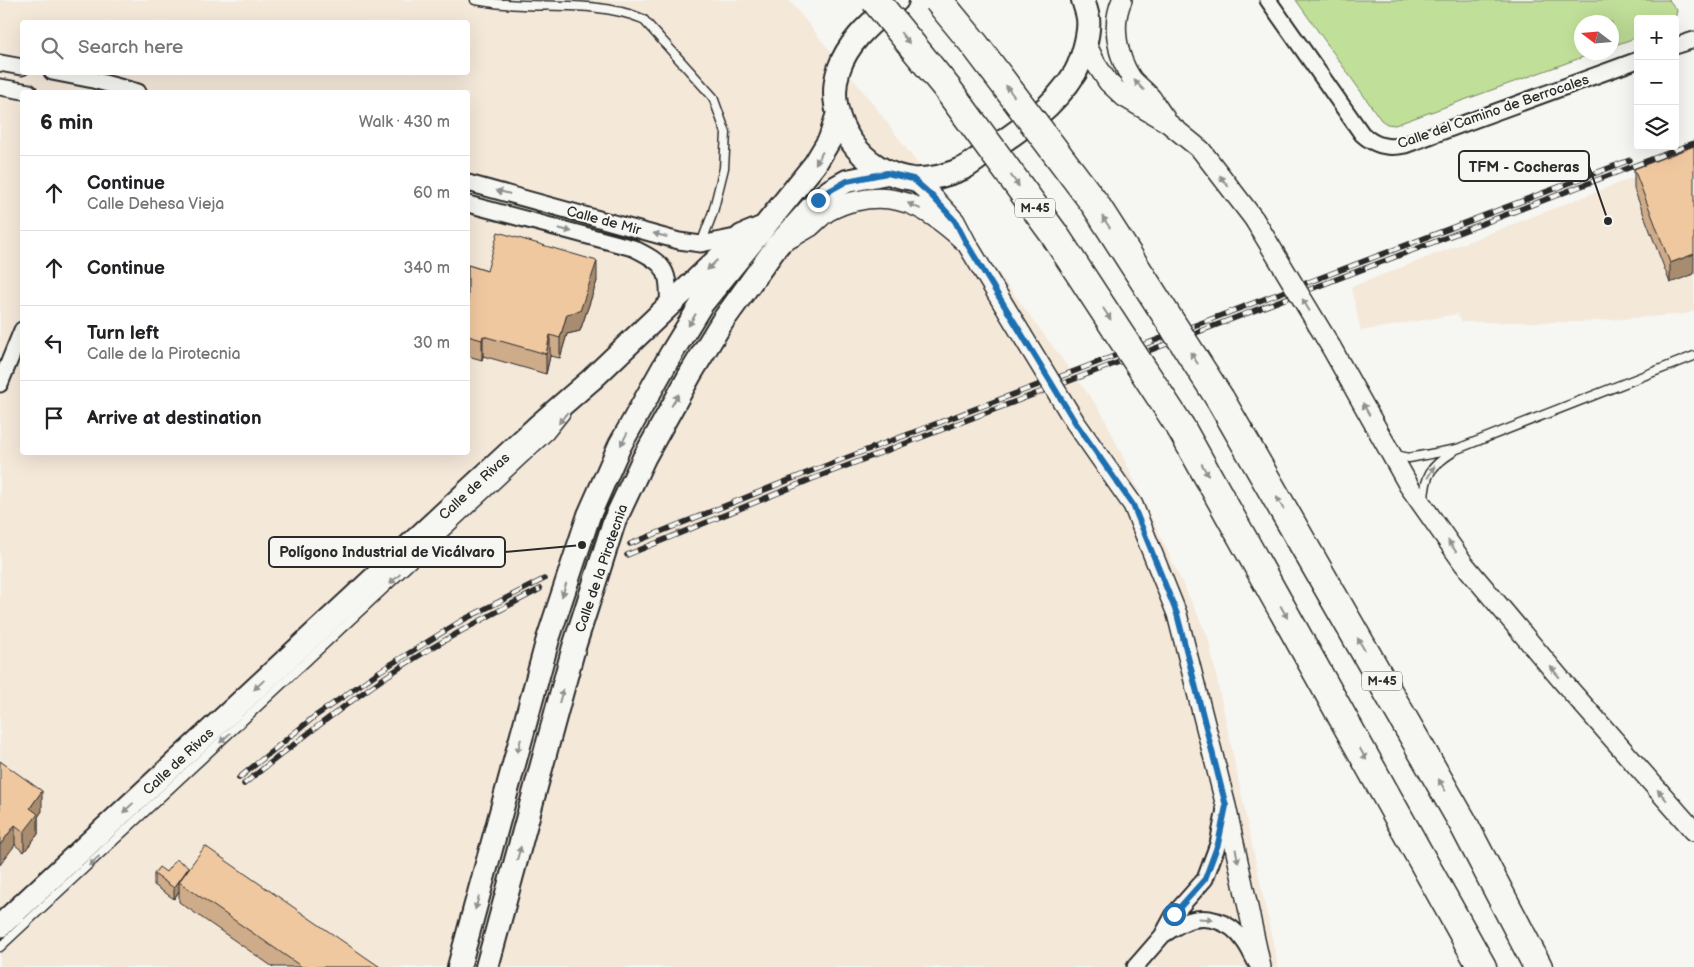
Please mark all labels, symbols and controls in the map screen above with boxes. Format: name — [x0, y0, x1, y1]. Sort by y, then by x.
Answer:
north arrow — [1574, 15, 1619, 60]
map controls — [1634, 15, 1679, 150]
button: + — [1634, 15, 1679, 60]
search box — [20, 20, 470, 75]
one-way arrow — [900, 31, 911, 44]
icon: search — [38, 34, 66, 62]
text: Search here — [78, 36, 183, 59]
button: − — [1634, 60, 1679, 105]
street label: Calle del Camino de Berrocales — [1395, 71, 1591, 152]
one-way arrow — [1133, 79, 1145, 91]
one-way arrow — [1004, 85, 1015, 98]
button: layers — [1634, 105, 1679, 150]
text: 6 min — [40, 110, 93, 135]
text: Walk · 430 m — [359, 113, 450, 132]
one-way arrow — [814, 151, 824, 164]
callout: TFM - Cocheras — [1459, 151, 1589, 181]
text: TFM - Cocheras — [1469, 158, 1579, 177]
text: Continue — [87, 172, 165, 195]
one-way arrow — [1010, 174, 1020, 188]
one-way arrow — [1219, 174, 1229, 188]
icon: ahead — [40, 179, 68, 207]
text: 60 m — [413, 184, 450, 203]
one-way arrow — [495, 188, 510, 196]
route end — [807, 189, 830, 212]
text: Calle Dehesa Vieja — [87, 195, 224, 214]
road number: M-45 — [1015, 198, 1055, 218]
one-way arrow — [907, 201, 921, 209]
street label: Calle de Mir — [565, 202, 644, 239]
one-way arrow — [1101, 215, 1111, 228]
one-way arrow — [558, 226, 573, 234]
one-way arrow — [652, 231, 667, 239]
icon: ahead — [40, 254, 68, 282]
text: Continue — [87, 257, 165, 280]
text: 340 m — [403, 259, 450, 278]
one-way arrow — [706, 259, 718, 271]
one-way arrow — [1301, 299, 1310, 312]
one-way arrow — [1102, 308, 1112, 321]
one-way arrow — [687, 314, 696, 327]
text: Turn left — [87, 322, 159, 345]
icon: left — [40, 329, 68, 357]
text: 30 m — [413, 334, 450, 353]
text: Calle de la Pirotecnia — [87, 345, 241, 364]
one-way arrow — [1189, 351, 1199, 365]
one-way arrow — [671, 393, 679, 408]
one-way arrow — [1361, 402, 1370, 416]
icon: arrive — [40, 404, 68, 432]
text: Arrive at destination — [87, 407, 262, 430]
one-way arrow — [557, 411, 568, 424]
one-way arrow — [619, 432, 628, 446]
street label: Calle de Rivas — [435, 449, 513, 523]
one-way arrow — [1201, 463, 1209, 478]
one-way arrow — [1427, 465, 1436, 478]
one-way arrow — [1276, 495, 1284, 510]
street label: Calle de la Pirotecnia — [572, 502, 631, 634]
callout: Polígono Industrial de Vicálvaro — [269, 537, 505, 567]
one-way arrow — [1447, 539, 1457, 553]
text: Polígono Industrial de Vicálvaro — [279, 543, 495, 562]
one-way arrow — [390, 573, 402, 585]
one-way arrow — [560, 583, 568, 598]
one-way arrow — [1280, 606, 1289, 619]
one-way arrow — [1357, 636, 1365, 651]
one-way arrow — [1549, 666, 1560, 679]
road number: M-45 — [1362, 671, 1402, 690]
one-way arrow — [254, 679, 266, 691]
one-way arrow — [557, 688, 565, 703]
street label: Calle de Rivas — [139, 724, 217, 798]
one-way arrow — [220, 732, 232, 744]
one-way arrow — [515, 739, 523, 754]
one-way arrow — [1359, 748, 1368, 761]
one-way arrow — [1437, 778, 1446, 791]
one-way arrow — [1656, 789, 1668, 801]
one-way arrow — [122, 802, 134, 814]
one-way arrow — [515, 845, 523, 860]
one-way arrow — [1233, 849, 1241, 864]
one-way arrow — [88, 855, 100, 867]
one-way arrow — [472, 896, 480, 911]
route start — [1163, 903, 1186, 926]
one-way arrow — [1198, 916, 1214, 924]

